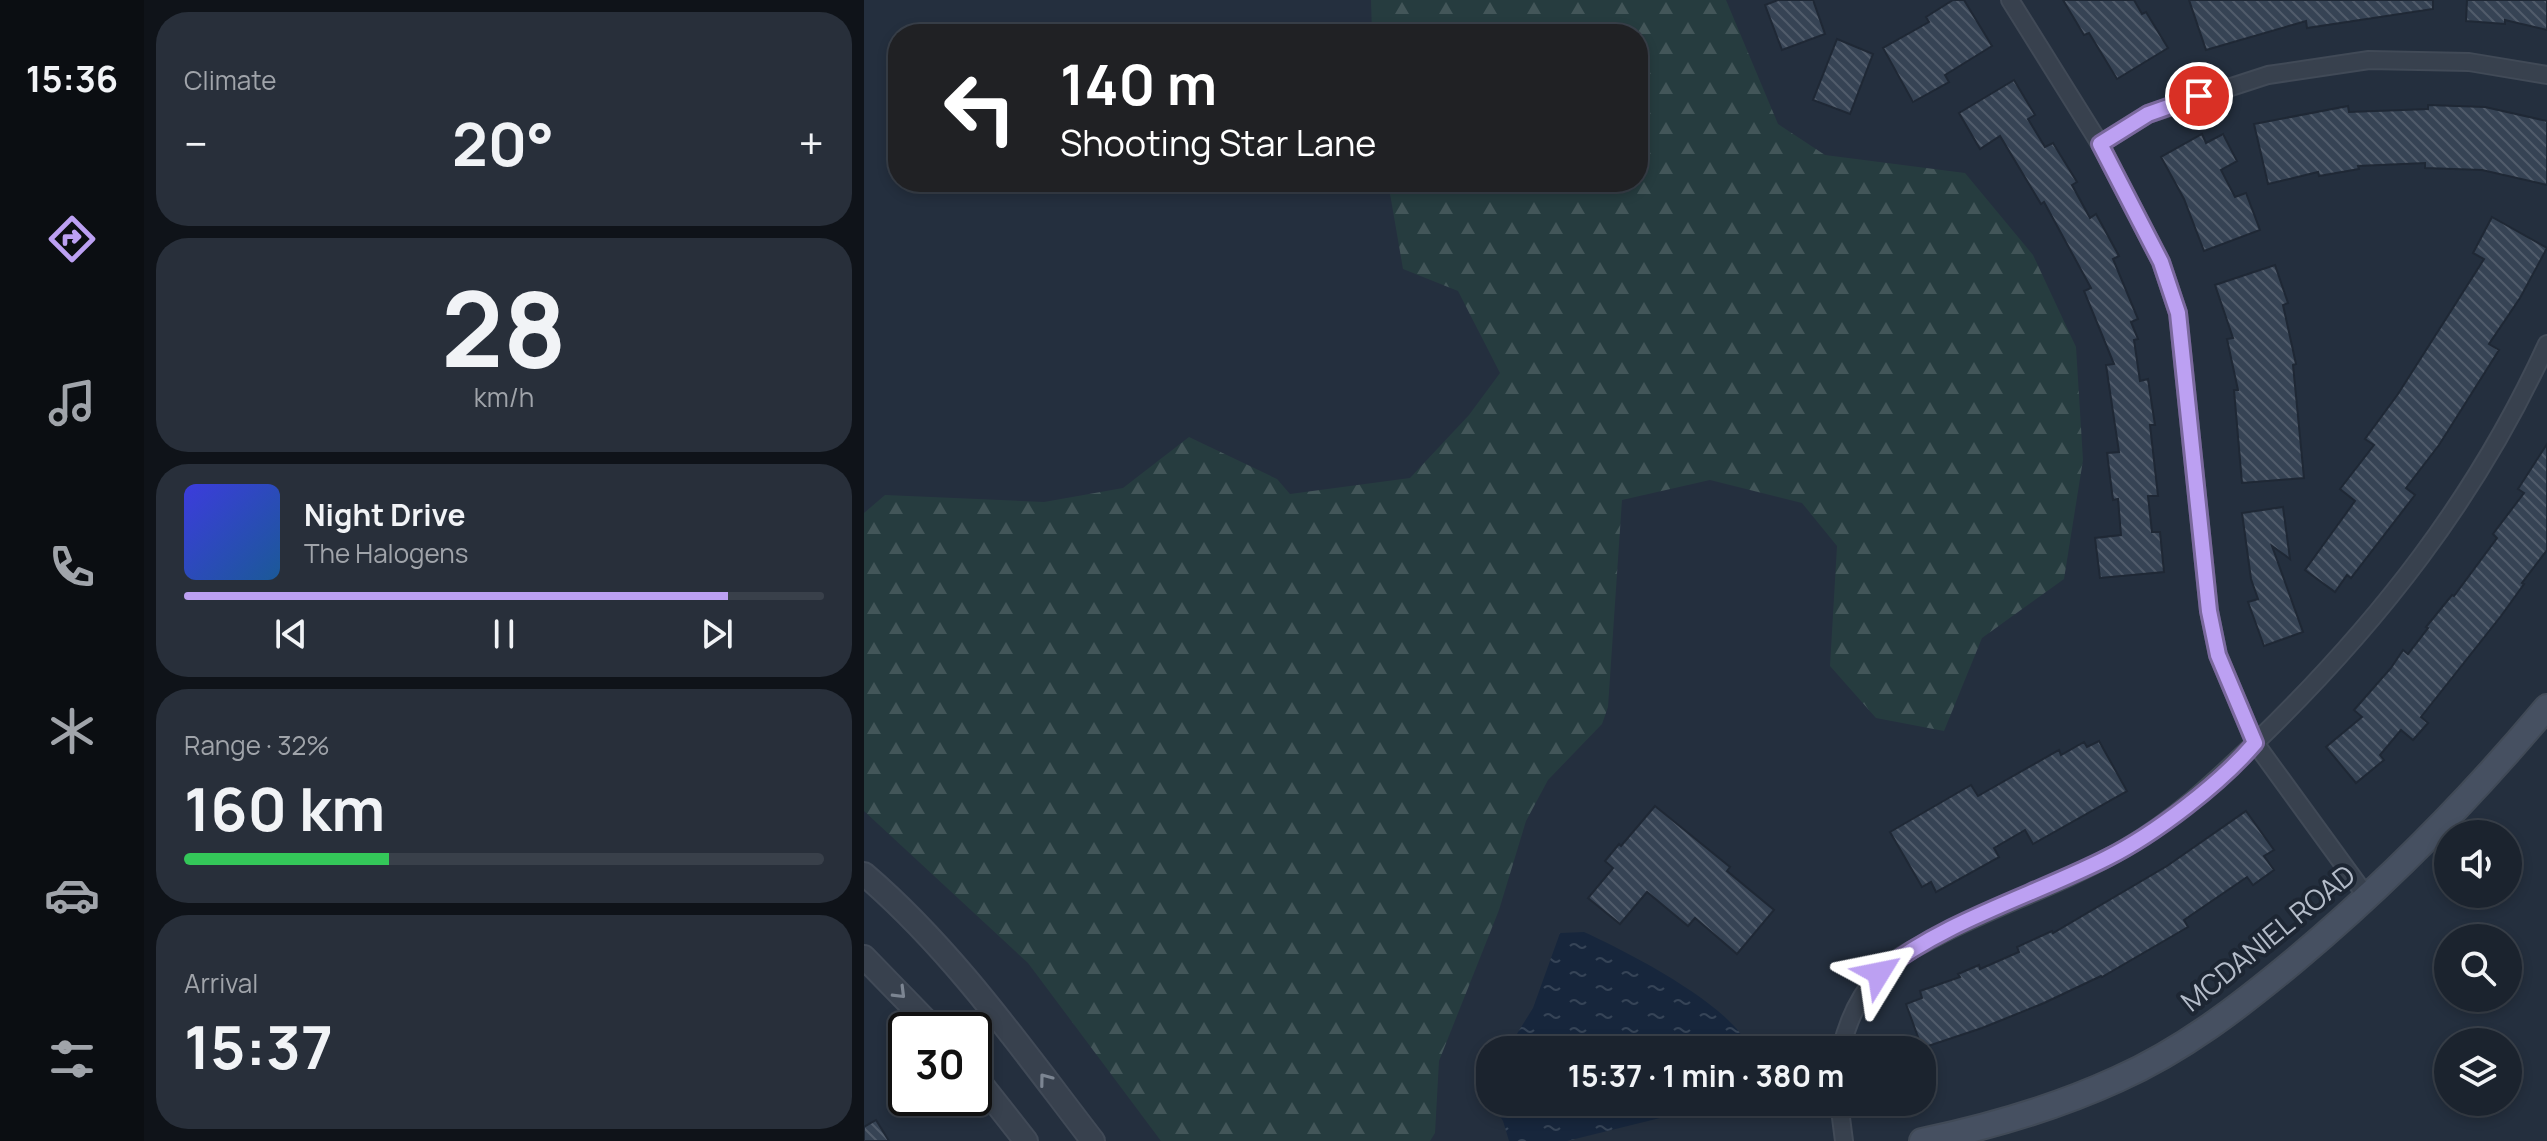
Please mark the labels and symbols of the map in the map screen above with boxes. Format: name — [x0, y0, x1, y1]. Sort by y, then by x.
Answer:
pin — [2165, 62, 2233, 130]
street label: MCDANIEL ROAD — [2172, 855, 2362, 1019]
position arrow — [1837, 931, 1921, 1015]
one-way arrow — [891, 984, 905, 998]
speed limit sign: 30 — [888, 1012, 992, 1116]
one-way arrow — [1041, 1073, 1055, 1088]

